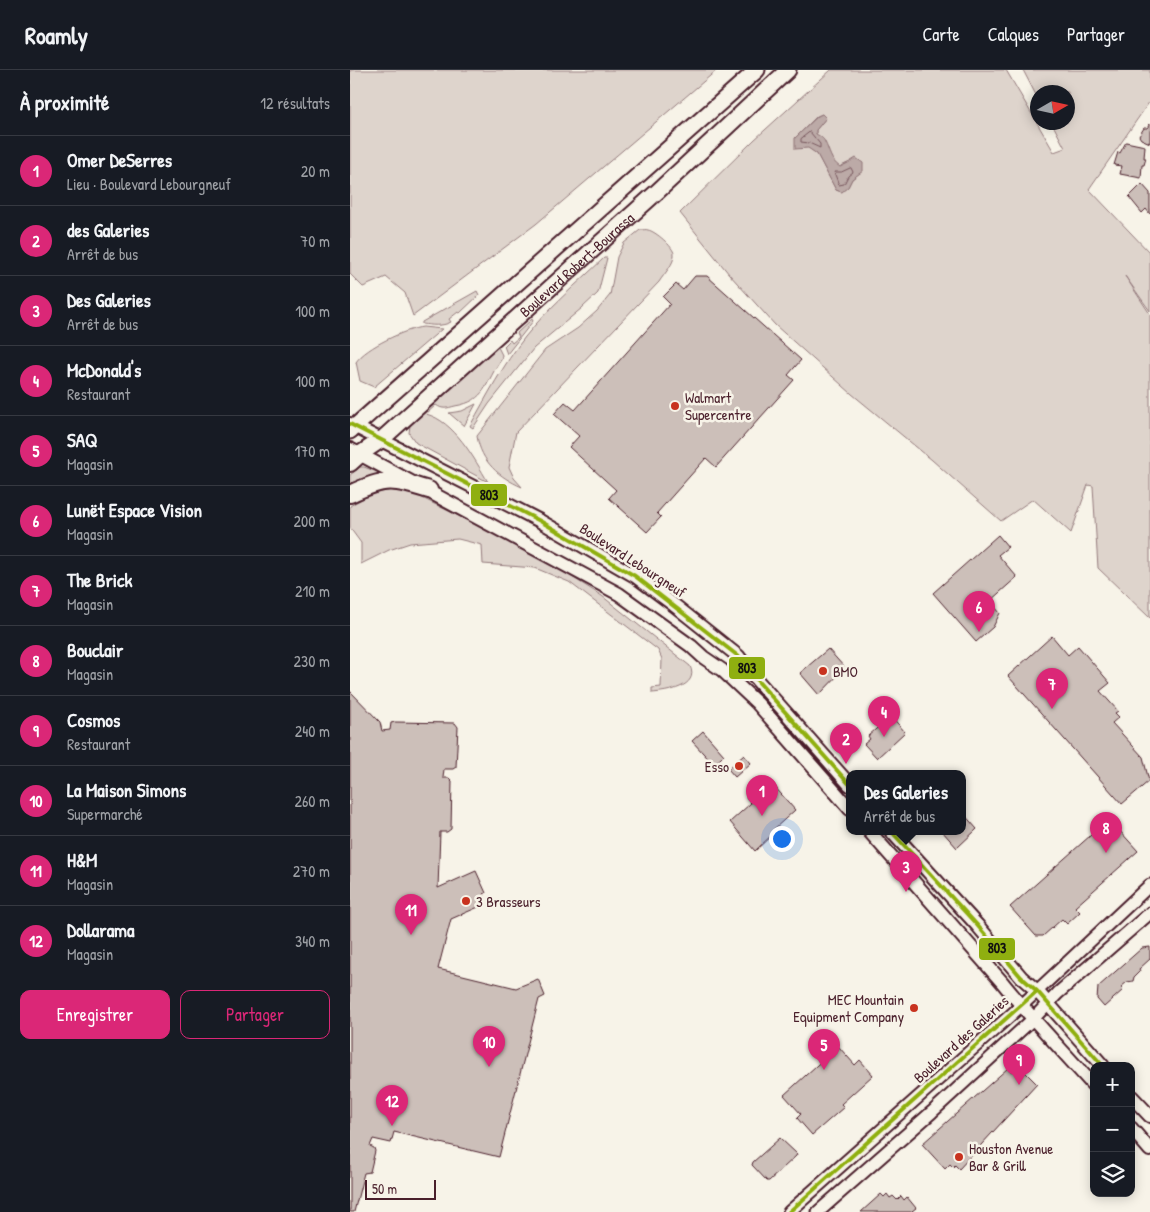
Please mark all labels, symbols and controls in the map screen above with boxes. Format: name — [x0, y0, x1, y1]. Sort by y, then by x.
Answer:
text: Roamly — [25, 19, 88, 51]
text: Carte — [922, 22, 960, 47]
text: Calques — [988, 22, 1039, 47]
text: Partager — [1067, 22, 1125, 47]
north arrow — [1030, 85, 1075, 130]
text: À proximité — [20, 88, 109, 117]
text: 12 résultats — [260, 92, 330, 114]
text: Omer DeSerres — [67, 147, 172, 173]
text: 1 — [33, 160, 39, 182]
text: 20 m — [301, 160, 330, 182]
text: Lieu · Boulevard Lebourgneuf — [67, 173, 231, 195]
street label: Boulevard Robert-Bourassa — [515, 207, 638, 321]
text: des Galeries — [67, 217, 149, 243]
text: 2 — [32, 230, 40, 252]
text: 70 m — [300, 230, 330, 252]
text: Arrêt de bus — [67, 243, 138, 265]
text: Des Galeries — [67, 287, 151, 313]
text: 3 — [32, 300, 40, 322]
text: 100 m — [295, 300, 330, 322]
text: Arrêt de bus — [67, 313, 138, 335]
text: McDonald's — [67, 357, 141, 383]
text: 4 — [33, 370, 39, 392]
text: 100 m — [295, 370, 330, 392]
text: Restaurant — [67, 383, 130, 405]
place label: Walmart Supercentre — [685, 387, 752, 425]
marker: Walmart Supercentre — [669, 400, 681, 412]
text: SAQ — [67, 427, 97, 453]
text: 5 — [33, 440, 39, 462]
text: 170 m — [295, 440, 330, 462]
text: Magasin — [67, 453, 113, 475]
line badge: 803 — [470, 483, 508, 507]
text: 803 — [480, 485, 499, 504]
text: Lunët Espace Vision — [67, 497, 202, 523]
text: 6 — [33, 510, 39, 532]
text: 200 m — [294, 510, 330, 532]
street label: Boulevard Lebourgneuf — [576, 518, 691, 603]
text: Magasin — [67, 523, 113, 545]
text: The Brick — [67, 567, 132, 593]
text: 7 — [32, 580, 40, 602]
text: 210 m — [295, 580, 330, 602]
pin: 6 — [963, 591, 995, 632]
text: Magasin — [67, 593, 113, 615]
text: Bouclair — [67, 637, 123, 663]
text: 8 — [33, 650, 39, 672]
text: 230 m — [294, 650, 330, 672]
line badge: 803 — [728, 656, 766, 680]
text: 803 — [738, 658, 757, 677]
place label: BMO — [833, 661, 858, 682]
text: Magasin — [67, 663, 113, 685]
marker: BMO — [817, 665, 829, 677]
pin: 7 — [1036, 668, 1068, 709]
pin: 4 — [868, 696, 900, 737]
text: Cosmos — [67, 707, 120, 733]
text: 9 — [33, 720, 39, 742]
text: 240 m — [295, 720, 330, 742]
pin: 2 — [830, 723, 862, 764]
text: Restaurant — [67, 733, 130, 755]
place label: Esso — [705, 756, 729, 777]
marker: Esso — [733, 760, 745, 772]
popup — [846, 770, 966, 835]
pin: 1 — [746, 775, 778, 816]
text: La Maison Simons — [67, 777, 186, 803]
text: Des Galeries — [864, 779, 948, 805]
text: 10 — [30, 790, 42, 812]
text: 260 m — [294, 790, 330, 812]
text: Supermarché — [67, 803, 143, 825]
text: Arrêt de bus — [864, 805, 935, 827]
pin: 8 — [1090, 812, 1122, 853]
your location — [769, 826, 795, 852]
text: H&M — [67, 847, 97, 873]
pin: 3 — [890, 851, 922, 892]
text: 11 — [30, 860, 42, 882]
text: 270 m — [293, 860, 330, 882]
text: Magasin — [67, 873, 113, 895]
place label: 3 Brasseurs — [476, 891, 541, 912]
pin: 11 — [395, 894, 427, 935]
marker: 3 Brasseurs — [460, 895, 472, 907]
text: Dollarama — [67, 917, 134, 943]
text: 12 — [29, 930, 43, 952]
text: 340 m — [295, 930, 330, 952]
line badge: 803 — [978, 937, 1016, 961]
text: 803 — [988, 938, 1007, 957]
text: Magasin — [67, 943, 113, 965]
place label: MEC Mountain Equipment Company — [793, 989, 904, 1027]
button: Enregistrer — [20, 990, 170, 1039]
button: Partager — [180, 990, 330, 1039]
street label: Boulevard des Galeries — [909, 990, 1013, 1087]
marker: MEC Mountain Equipment Company — [908, 1002, 920, 1014]
pin: 10 — [473, 1026, 505, 1067]
pin: 5 — [808, 1029, 840, 1070]
pin: 9 — [1003, 1044, 1035, 1085]
map controls — [1090, 1062, 1135, 1197]
button: + — [1090, 1062, 1135, 1107]
pin: 12 — [376, 1085, 408, 1126]
button: − — [1090, 1107, 1135, 1152]
place label: Houston Avenue Bar & Grill — [969, 1138, 1053, 1176]
marker: Houston Avenue Bar & Grill — [953, 1151, 965, 1163]
button: layers — [1090, 1152, 1135, 1197]
scale bar — [365, 1177, 436, 1200]
text: 50 m — [372, 1179, 397, 1198]

